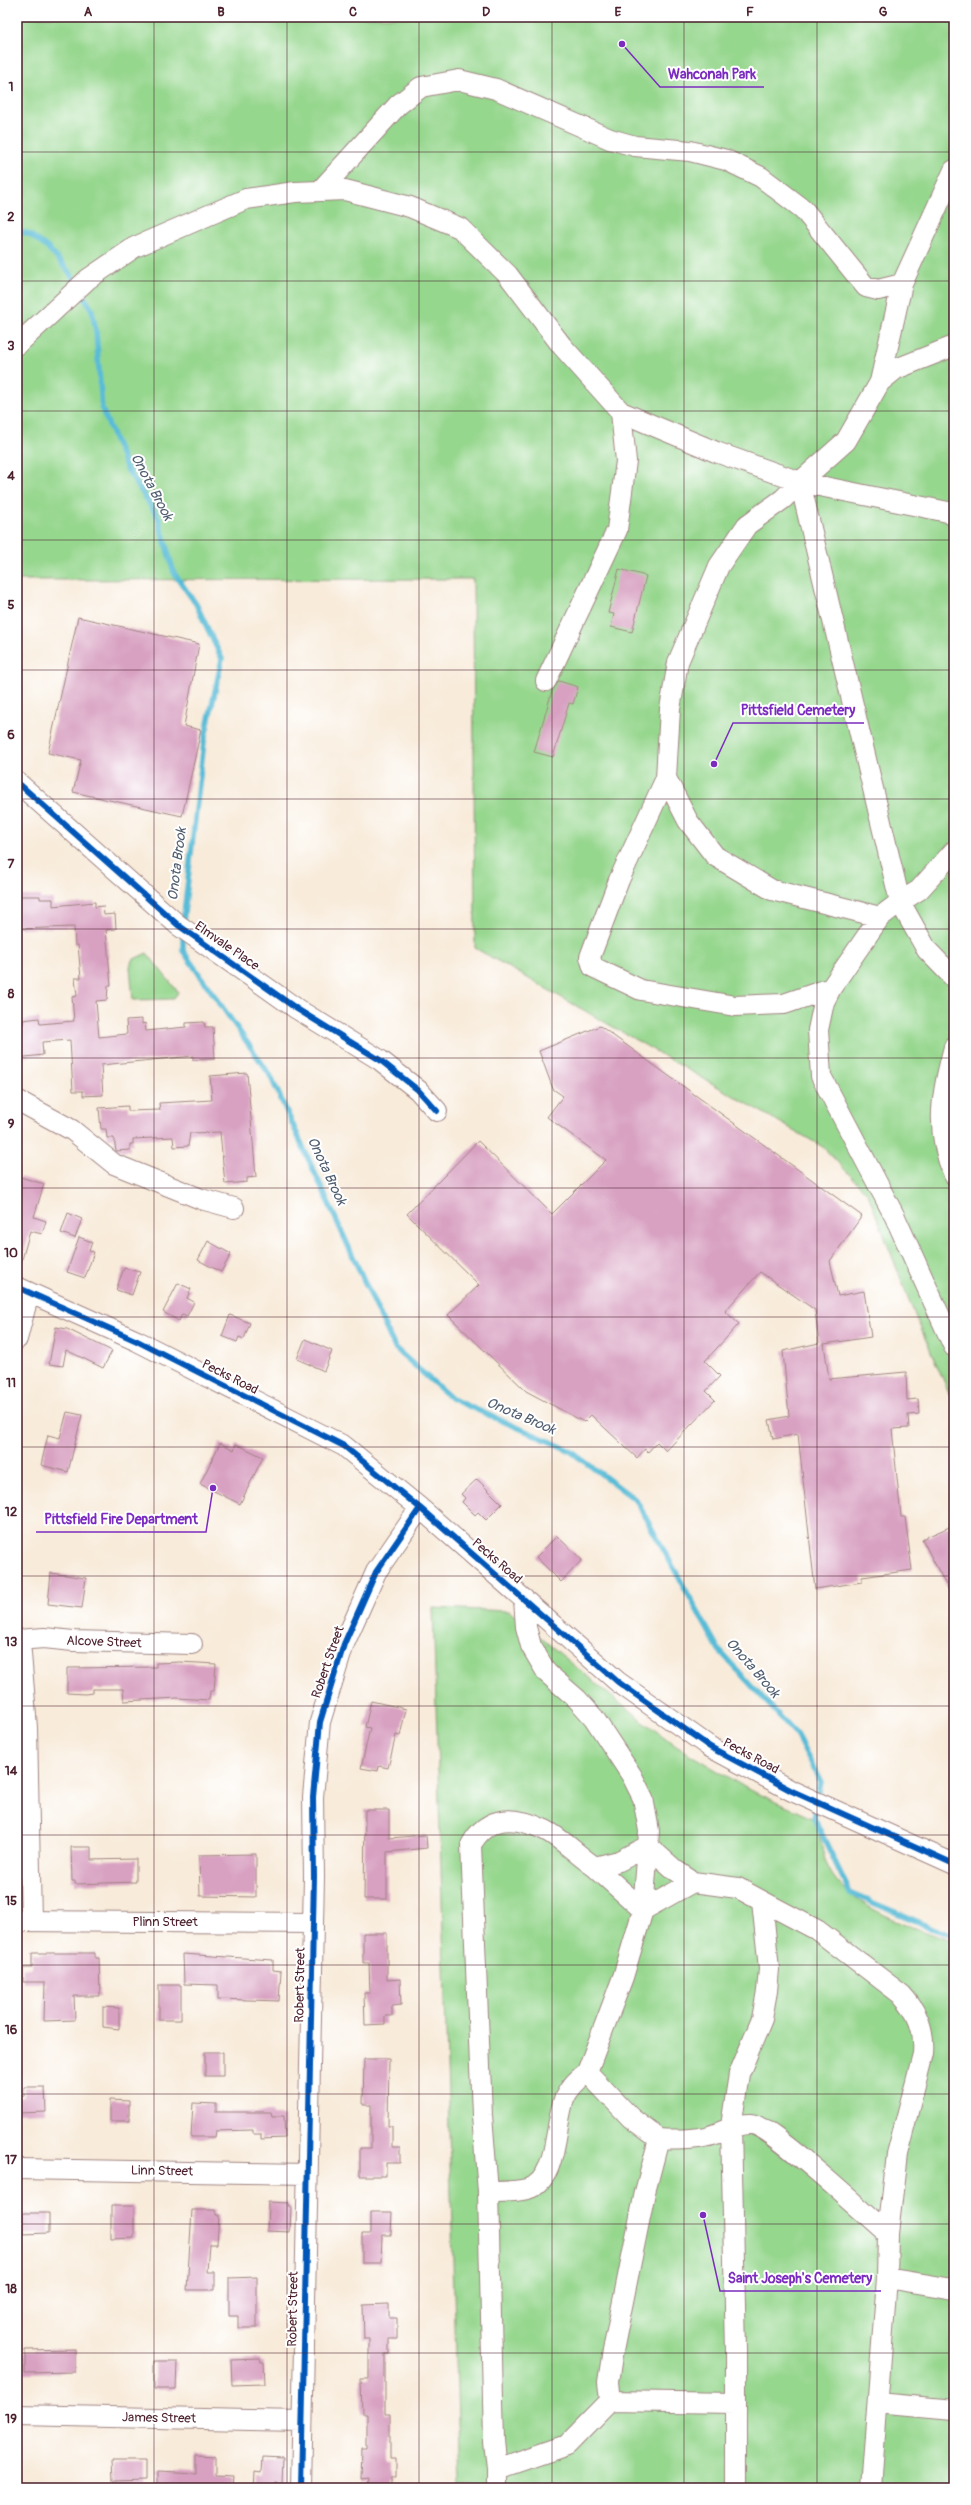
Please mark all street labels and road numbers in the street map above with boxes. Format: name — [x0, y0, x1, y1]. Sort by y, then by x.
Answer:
street label: Elmvale Place — [192, 918, 263, 974]
street label: Pecks Road — [199, 1356, 261, 1398]
street label: Pecks Road — [469, 1535, 525, 1587]
street label: Robert Street — [308, 1623, 348, 1700]
street label: Alcove Street — [66, 1633, 143, 1651]
street label: Pecks Road — [720, 1735, 782, 1777]
street label: Plinn Street — [132, 1914, 198, 1930]
street label: Robert Street — [291, 1946, 309, 2023]
street label: Linn Street — [131, 2162, 194, 2180]
street label: Robert Street — [284, 2270, 302, 2347]
street label: James Street — [122, 2409, 197, 2427]

